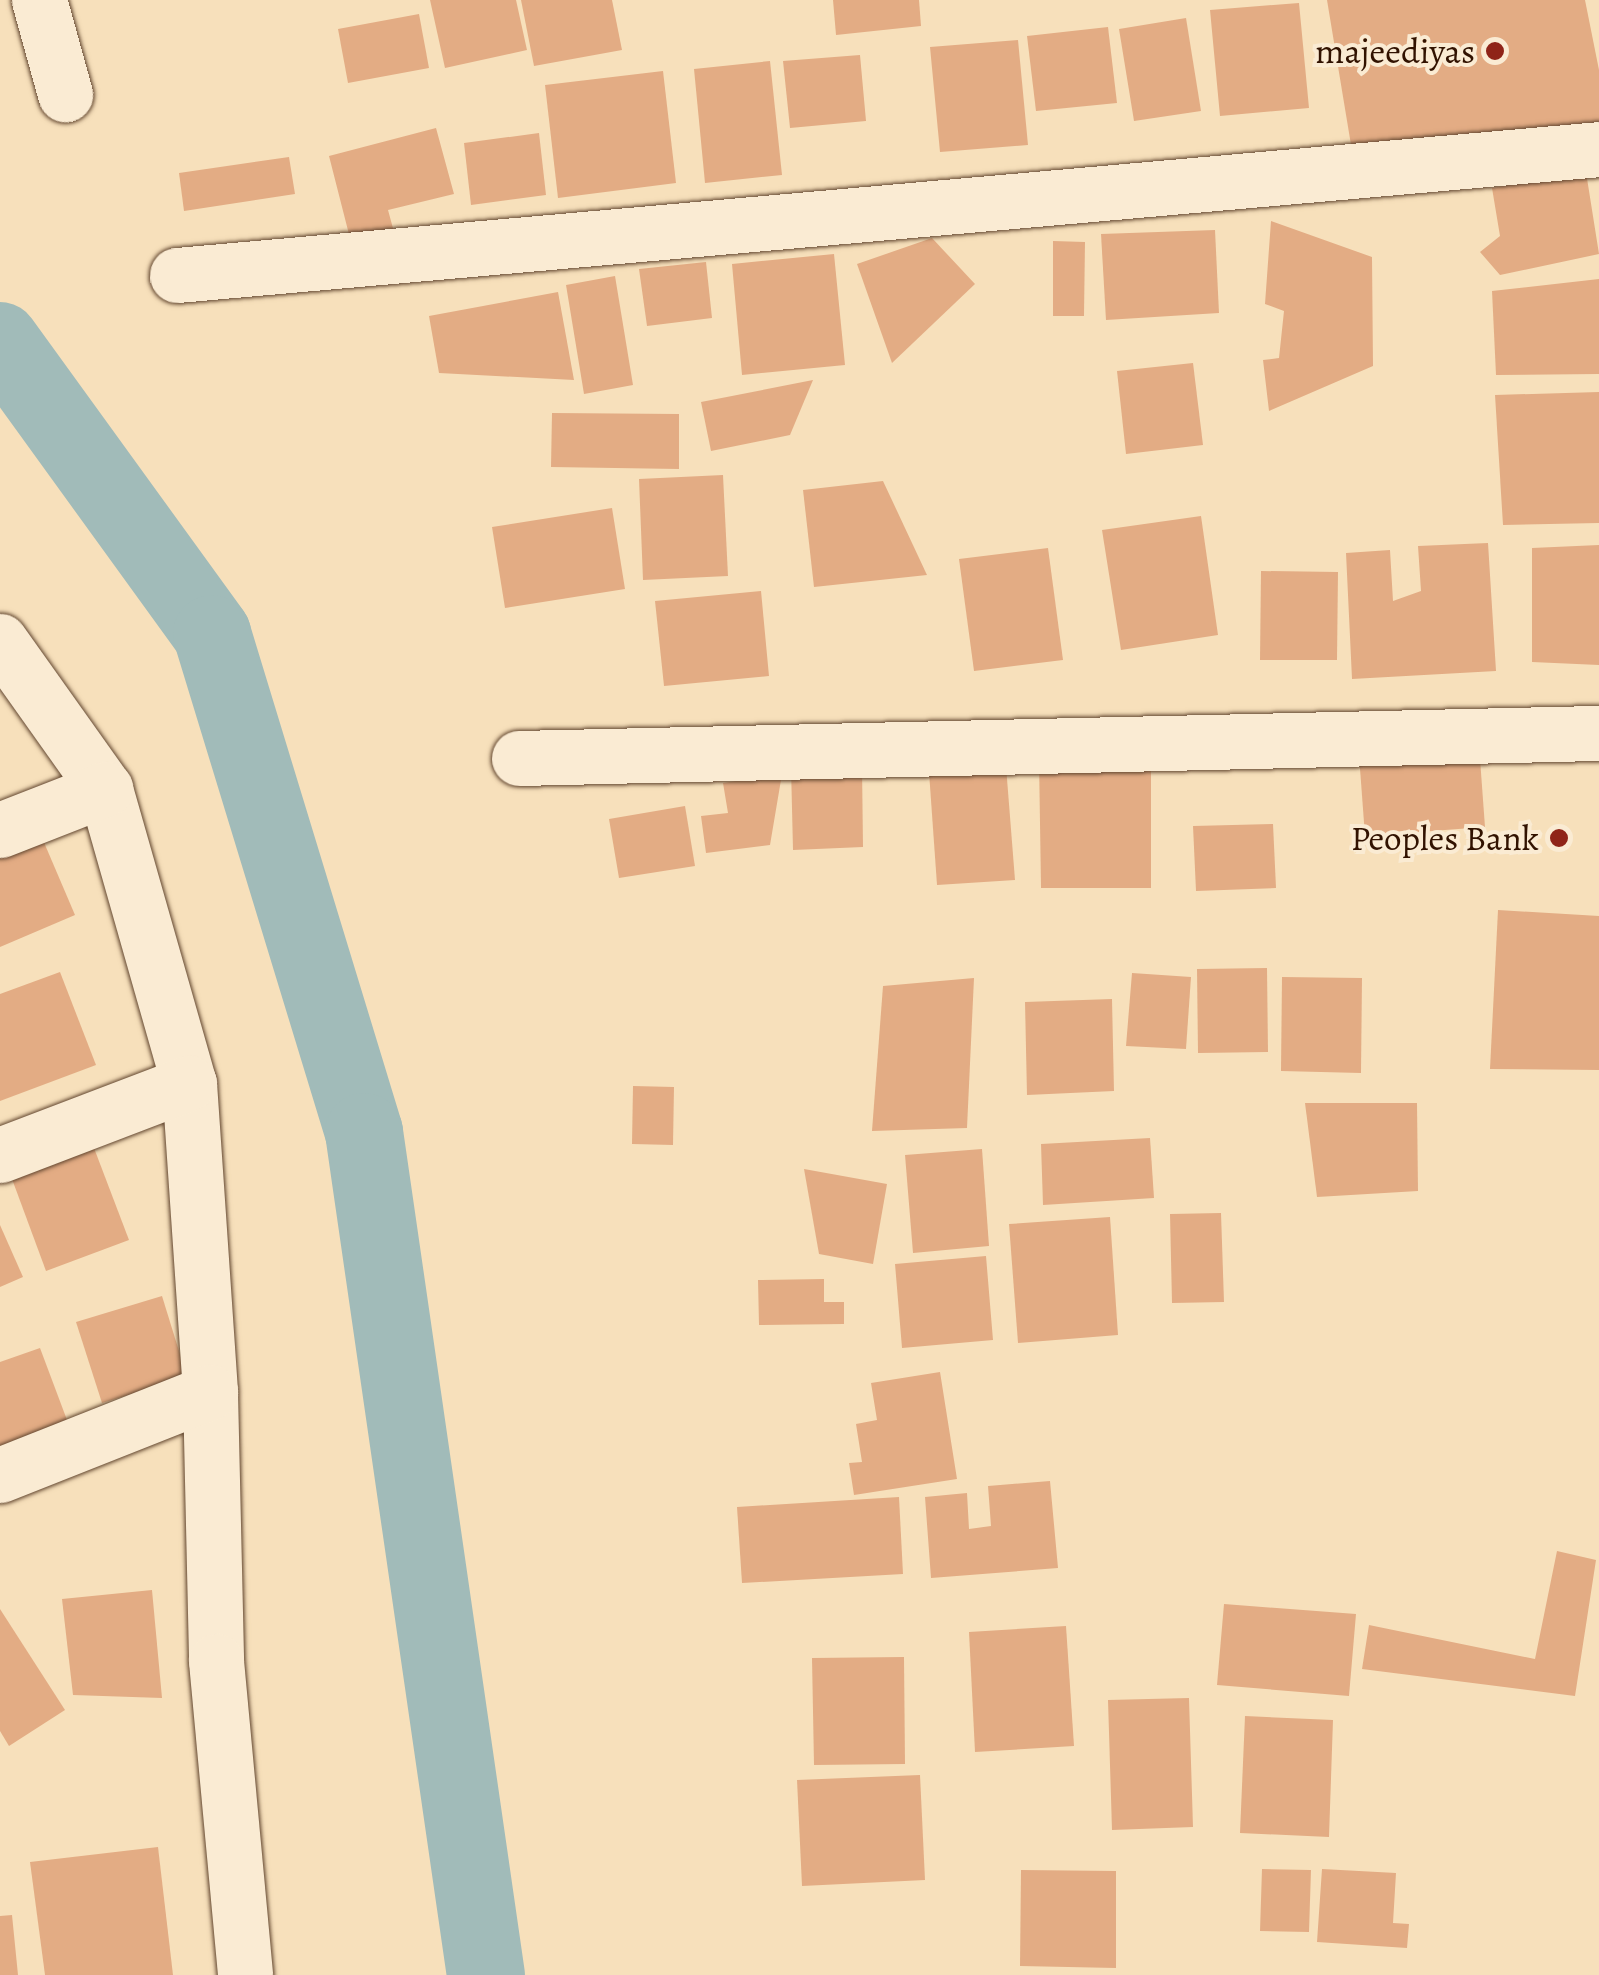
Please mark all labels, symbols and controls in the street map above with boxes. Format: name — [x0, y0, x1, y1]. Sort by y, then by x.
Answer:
place label: majeediyas — [1315, 30, 1475, 72]
marker: majeediyas — [1484, 40, 1506, 62]
place label: Peoples Bank — [1351, 817, 1539, 859]
marker: Peoples Bank — [1548, 827, 1570, 849]

